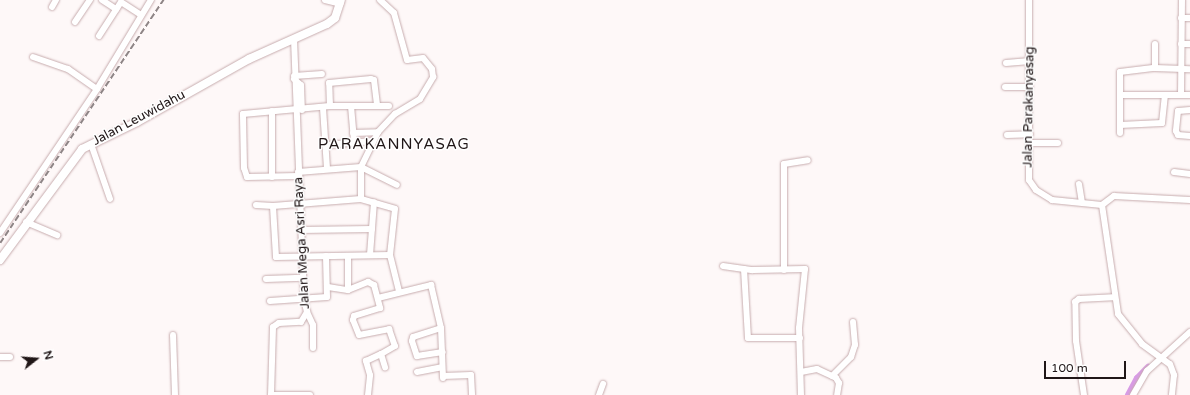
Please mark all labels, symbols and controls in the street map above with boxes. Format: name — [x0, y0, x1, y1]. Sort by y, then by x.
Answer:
street label: Jalan Parakanyasag — [1020, 46, 1038, 168]
street label: Jalan Leuwidahu — [90, 87, 188, 149]
district label: PARAKANNYASAG — [318, 136, 470, 154]
street label: Jalan Mega Asri Raya — [291, 177, 313, 309]
north arrow — [16, 339, 56, 379]
text: N — [40, 349, 55, 361]
scale bar — [1046, 353, 1128, 379]
text: 100 m — [1051, 361, 1088, 375]

